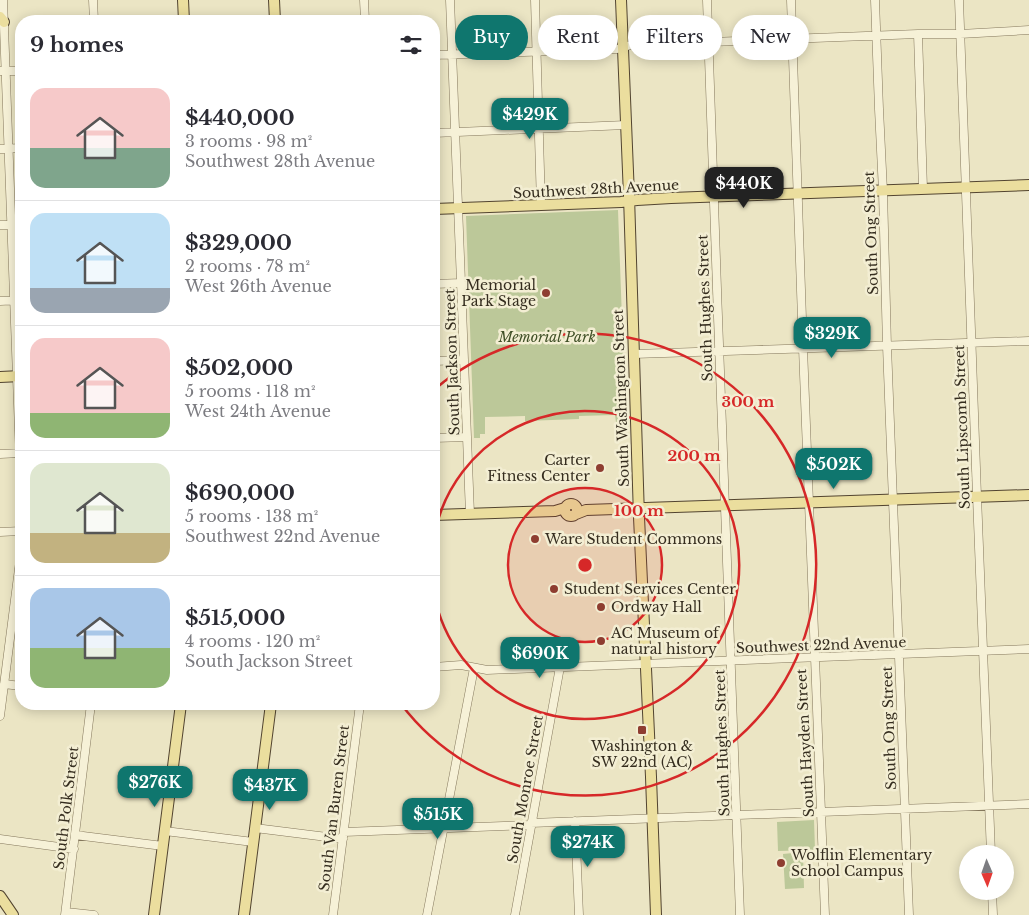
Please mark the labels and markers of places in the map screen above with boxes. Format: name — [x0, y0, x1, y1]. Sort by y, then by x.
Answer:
pin: $429K — [495, 98, 565, 140]
pin: $440K — [709, 166, 779, 209]
place label: Memorial Park Stage — [461, 276, 536, 310]
marker: Memorial Park Stage — [540, 287, 552, 299]
pin: $329K — [797, 316, 867, 359]
pin: $502K — [799, 448, 869, 490]
place label: Carter Fitness Center — [487, 451, 590, 485]
marker: Carter Fitness Center — [594, 462, 606, 474]
place label: Ware Student Commons — [544, 530, 722, 548]
marker: Ware Student Commons — [529, 533, 541, 545]
centre of rings — [576, 556, 594, 574]
place label: Student Services Center — [564, 580, 736, 598]
marker: Student Services Center — [548, 583, 560, 595]
place label: Ordway Hall — [611, 598, 702, 616]
marker: Ordway Hall — [595, 601, 607, 613]
place label: AC Museum of natural history — [610, 624, 721, 658]
marker: AC Museum of natural history — [595, 635, 607, 647]
pin: $690K — [505, 636, 575, 679]
marker: Washington & SW 22nd (AC) — [636, 724, 648, 736]
place label: Washington & SW 22nd (AC) — [590, 737, 693, 771]
pin: $276K — [120, 766, 190, 808]
pin: $437K — [235, 768, 305, 811]
pin: $515K — [403, 798, 473, 840]
pin: $274K — [553, 826, 623, 868]
place label: Wolflin Elementary School Campus — [790, 846, 932, 880]
marker: Wolflin Elementary School Campus — [775, 857, 787, 869]

